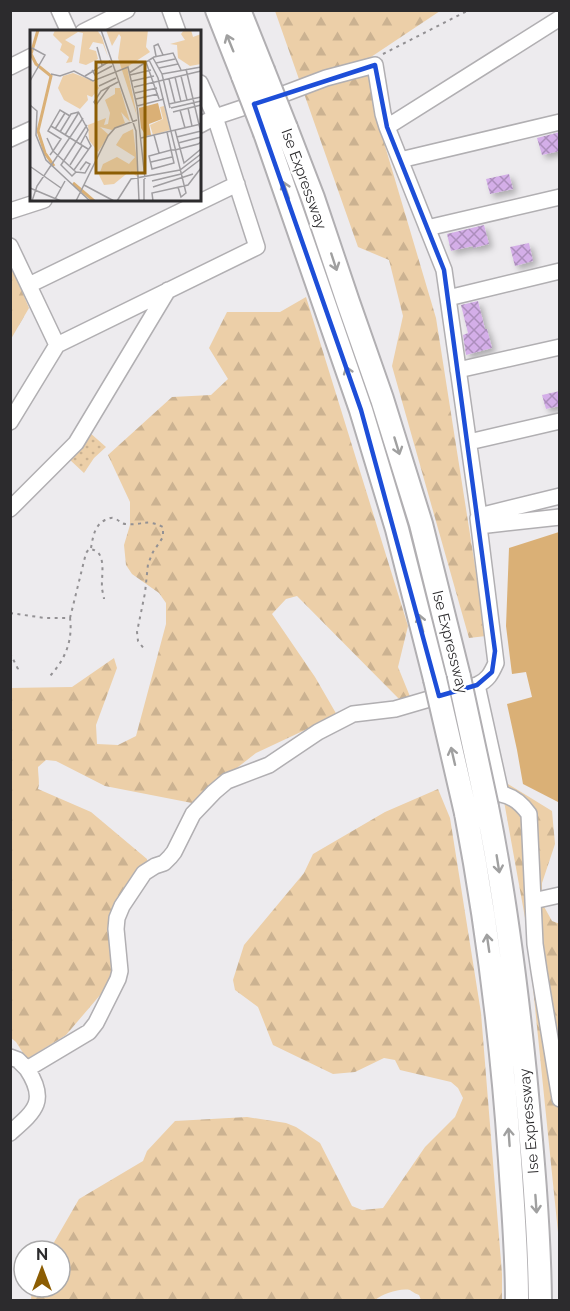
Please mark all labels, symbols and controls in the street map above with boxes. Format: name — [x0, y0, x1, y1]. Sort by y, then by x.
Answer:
inset map — [30, 30, 201, 201]
one-way arrow — [224, 35, 235, 53]
street label: Ise Expressway — [277, 126, 331, 232]
one-way arrow — [279, 181, 290, 200]
one-way arrow — [330, 252, 341, 271]
one-way arrow — [342, 366, 353, 385]
one-way arrow — [392, 436, 403, 455]
street label: Ise Expressway — [428, 589, 472, 695]
one-way arrow — [415, 613, 426, 632]
one-way arrow — [447, 747, 458, 766]
one-way arrow — [492, 854, 503, 873]
one-way arrow — [482, 934, 493, 954]
street label: Ise Expressway — [515, 1068, 543, 1174]
one-way arrow — [503, 1128, 514, 1148]
one-way arrow — [530, 1193, 541, 1213]
north arrow — [12, 1239, 72, 1299]
text: N — [36, 1245, 48, 1264]

